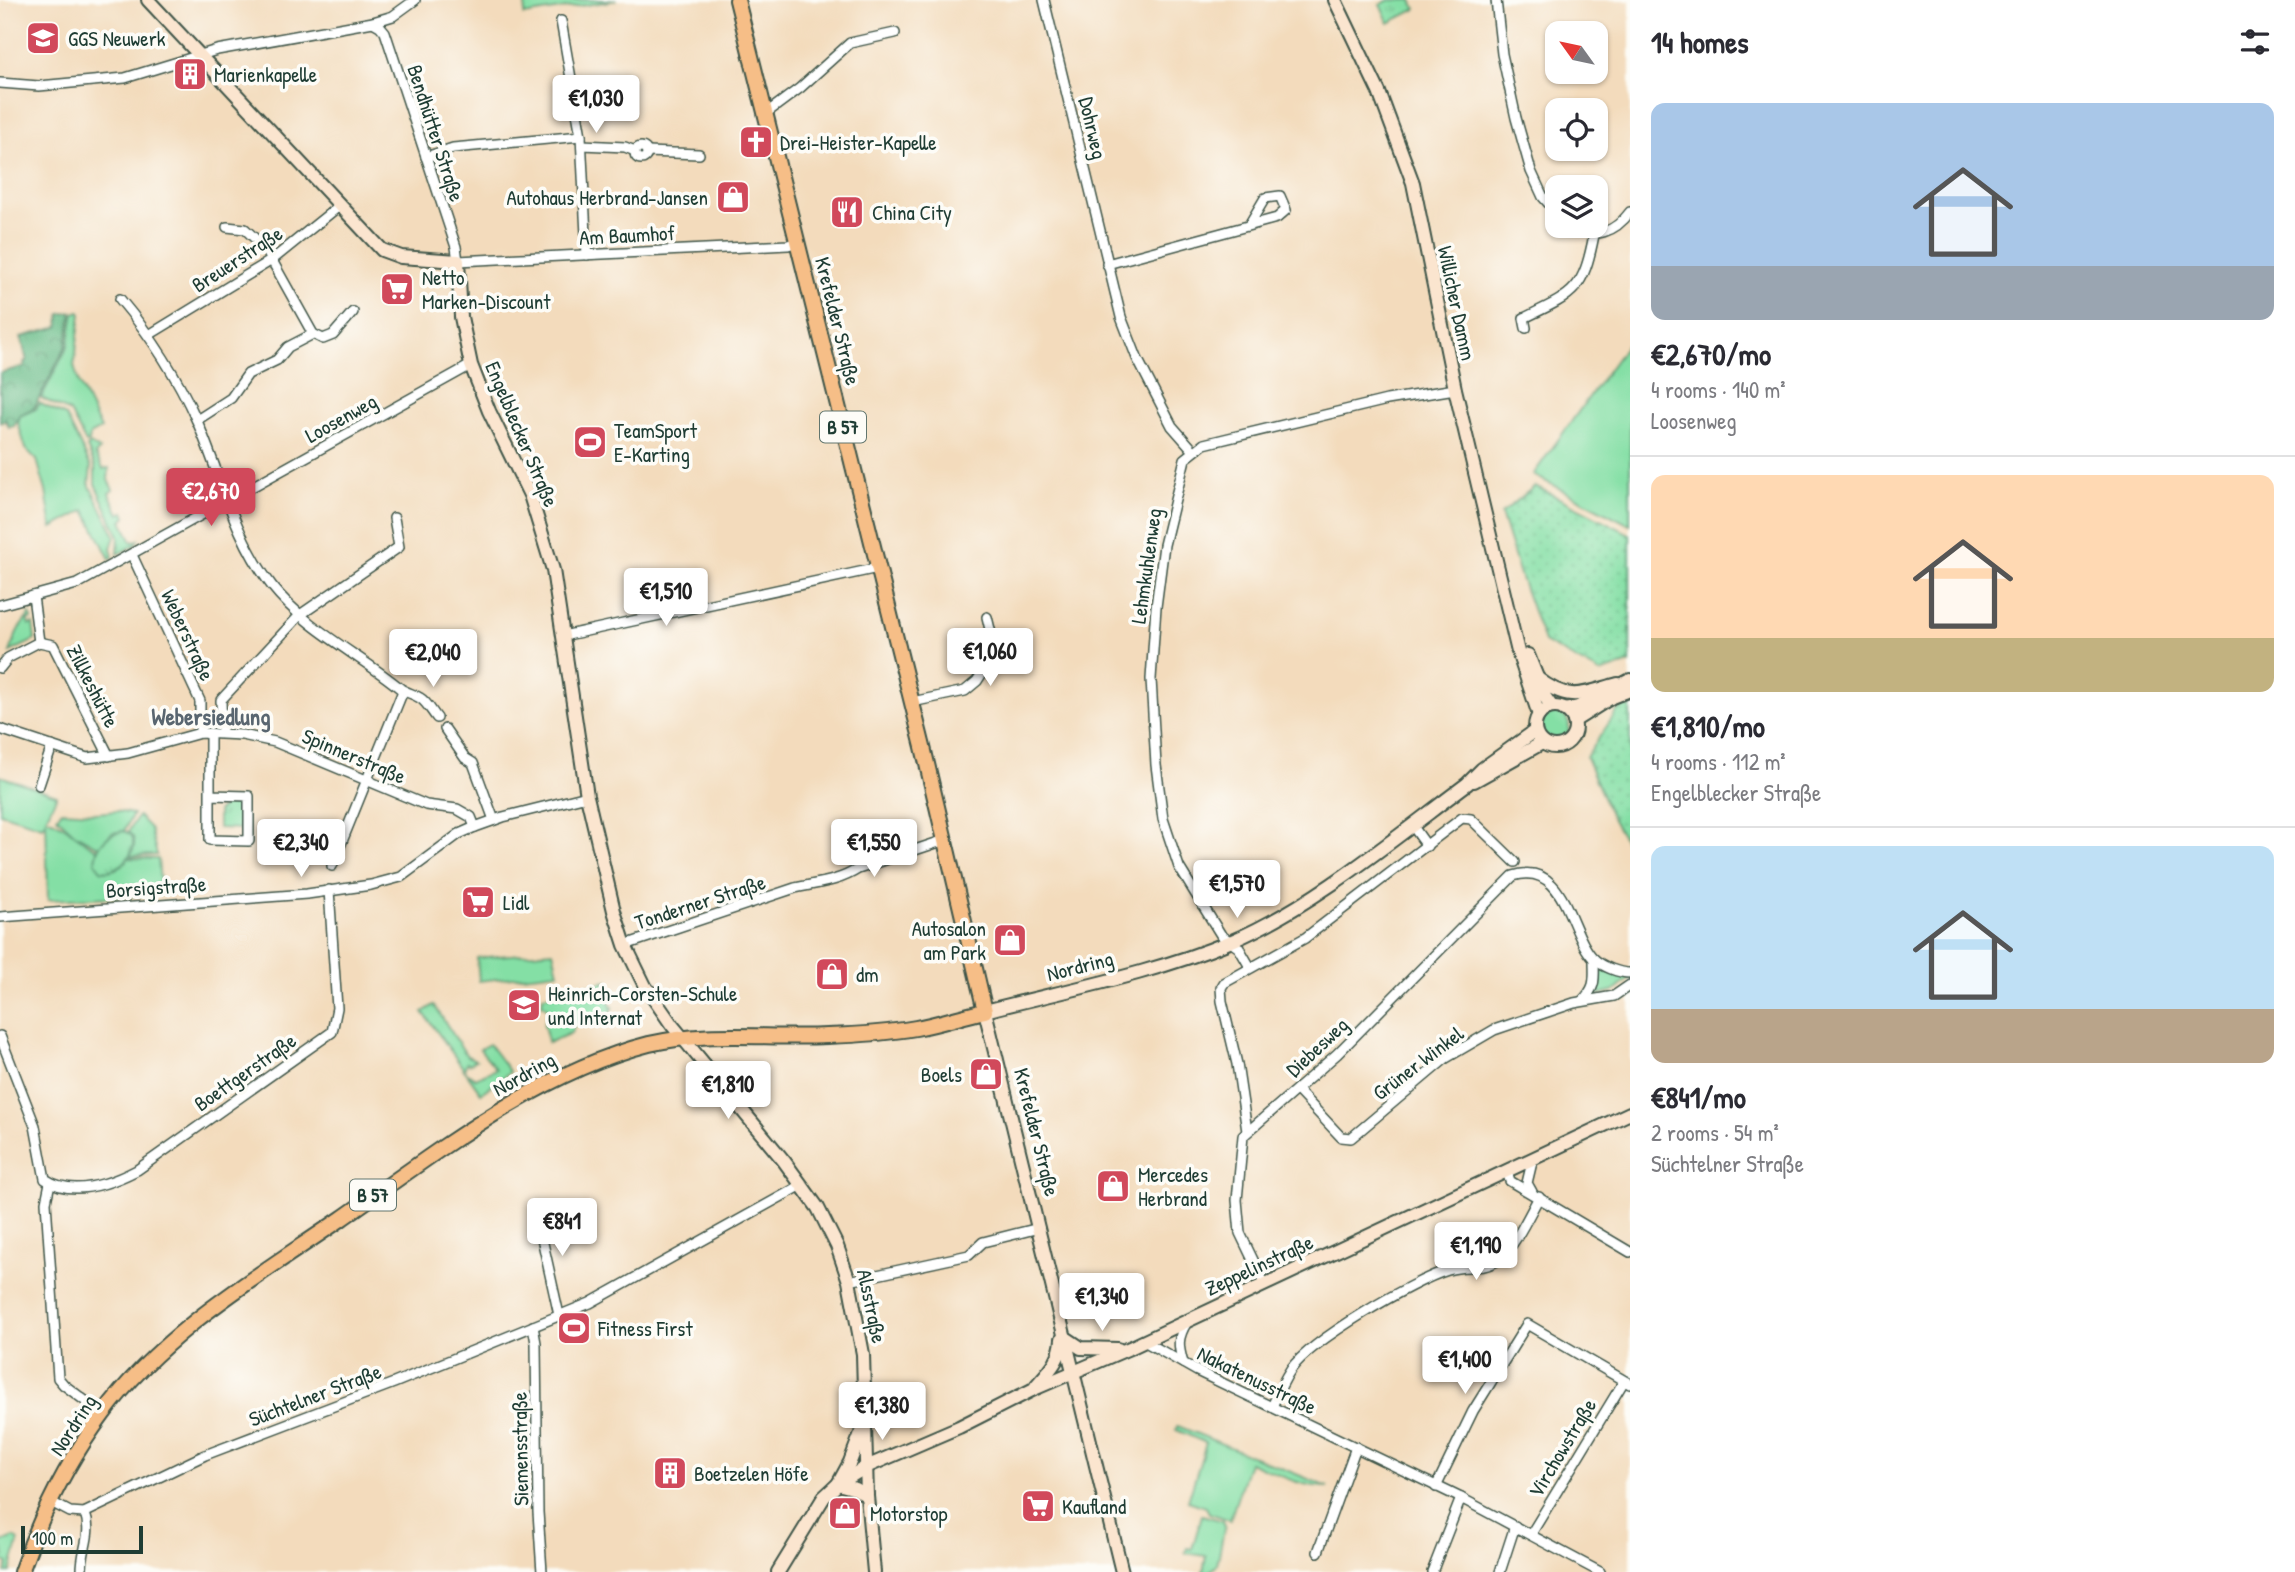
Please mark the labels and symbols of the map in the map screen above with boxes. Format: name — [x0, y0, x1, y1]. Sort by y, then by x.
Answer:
school or university icon: GGS Neuwerk — [24, 19, 62, 57]
north arrow — [1545, 21, 1608, 84]
place label: GGS Neuwerk — [68, 24, 166, 53]
building icon: Marienkapelle — [171, 55, 209, 93]
place label: Marienkapelle — [214, 60, 317, 89]
street label: Bendhütter Straße — [400, 61, 472, 205]
pin: €1,030 — [539, 76, 653, 135]
street label: Dohrweg — [1072, 94, 1114, 162]
church icon: Drei-Heister-Kapelle — [737, 123, 775, 161]
place label: Drei-Heister-Kapelle — [780, 128, 937, 157]
shop icon: Autohaus Herbrand-Jansen — [714, 178, 752, 216]
place label: Autohaus Herbrand-Jansen — [506, 183, 708, 212]
restaurant icon: China City — [828, 193, 866, 231]
place label: China City — [872, 198, 952, 227]
street label: Am Baumhof — [578, 218, 676, 252]
street label: Breuerstraße — [186, 219, 288, 299]
street label: Willicher Damm — [1431, 243, 1483, 363]
street label: Krefelder Straße — [808, 254, 868, 388]
place label: Netto Marken-Discount — [422, 263, 551, 316]
supermarket icon: Netto Marken-Discount — [378, 270, 416, 308]
street label: Engelblecker Straße — [478, 357, 566, 511]
street label: Loosenweg — [300, 386, 382, 450]
road number: B 57 — [820, 412, 866, 442]
place label: TeamSport E-Karting — [614, 416, 698, 469]
sports icon: TeamSport E-Karting — [571, 423, 609, 461]
pin: €2,670 — [154, 468, 268, 528]
street label: Lehmkuhlenweg — [1124, 507, 1168, 625]
pin: €1,510 — [609, 568, 723, 628]
street label: Weberstraße — [154, 585, 222, 685]
pin: €1,060 — [933, 628, 1047, 688]
pin: €2,040 — [376, 630, 490, 689]
street label: Zillkeshütte — [60, 640, 126, 732]
district label: Webersiedlung — [152, 701, 270, 733]
street label: Spinnerstraße — [298, 721, 410, 791]
pin: €2,340 — [244, 820, 358, 879]
pin: €1,550 — [817, 820, 931, 879]
pin: €1,570 — [1180, 860, 1294, 920]
street label: Tonderner Straße — [631, 867, 769, 937]
street label: Borsigstraße — [105, 869, 207, 905]
supermarket icon: Lidl — [459, 883, 497, 921]
place label: Lidl — [503, 888, 530, 917]
place label: Autosalon am Park — [912, 914, 986, 967]
shop icon: Autosalon am Park — [991, 921, 1029, 959]
street label: Nordring — [1044, 944, 1116, 988]
shop icon: dm — [813, 955, 851, 993]
place label: dm — [856, 960, 878, 989]
place label: Heinrich-Corsten-Schule und Internat — [548, 979, 737, 1032]
school or university icon: Heinrich-Corsten-Schule und Internat — [505, 986, 543, 1024]
street label: Diebesweg — [1279, 1011, 1355, 1083]
street label: Grüner Winkel — [1366, 1019, 1470, 1107]
street label: Boettgerstraße — [188, 1026, 302, 1118]
street label: Nordring — [487, 1045, 561, 1103]
shop icon: Boels — [967, 1055, 1005, 1093]
place label: Boels — [921, 1060, 962, 1089]
pin: €1,810 — [671, 1062, 785, 1121]
street label: Krefelder Straße — [1007, 1065, 1067, 1199]
place label: Mercedes Herbrand — [1138, 1160, 1208, 1213]
shop icon: Mercedes Herbrand — [1094, 1167, 1132, 1205]
road number: B 57 — [350, 1180, 396, 1210]
pin: €841 — [521, 1198, 603, 1258]
pin: €1,190 — [1419, 1222, 1533, 1282]
street label: Zeppelinstraße — [1200, 1227, 1318, 1303]
street label: Alsstraße — [850, 1266, 894, 1346]
pin: €1,340 — [1045, 1274, 1159, 1333]
sports icon: Fitness First — [555, 1309, 593, 1347]
place label: Fitness First — [597, 1314, 693, 1343]
pin: €1,400 — [1408, 1336, 1522, 1396]
street label: Nakatenusstraße — [1193, 1339, 1321, 1421]
street label: Süchtelner Straße — [245, 1356, 385, 1434]
pin: €1,380 — [825, 1382, 939, 1442]
street label: Nordring — [42, 1389, 104, 1461]
street label: Siemensstraße — [505, 1392, 535, 1506]
street label: Virchowstraße — [1521, 1393, 1603, 1503]
building icon: Boetzelen Höfe — [651, 1454, 689, 1492]
place label: Boetzelen Höfe — [694, 1459, 809, 1488]
supermarket icon: Kaufland — [1019, 1487, 1057, 1525]
place label: Kaufland — [1062, 1492, 1126, 1521]
shop icon: Motorstop — [826, 1494, 864, 1532]
place label: Motorstop — [870, 1499, 948, 1528]
scale bar — [21, 1523, 144, 1555]

